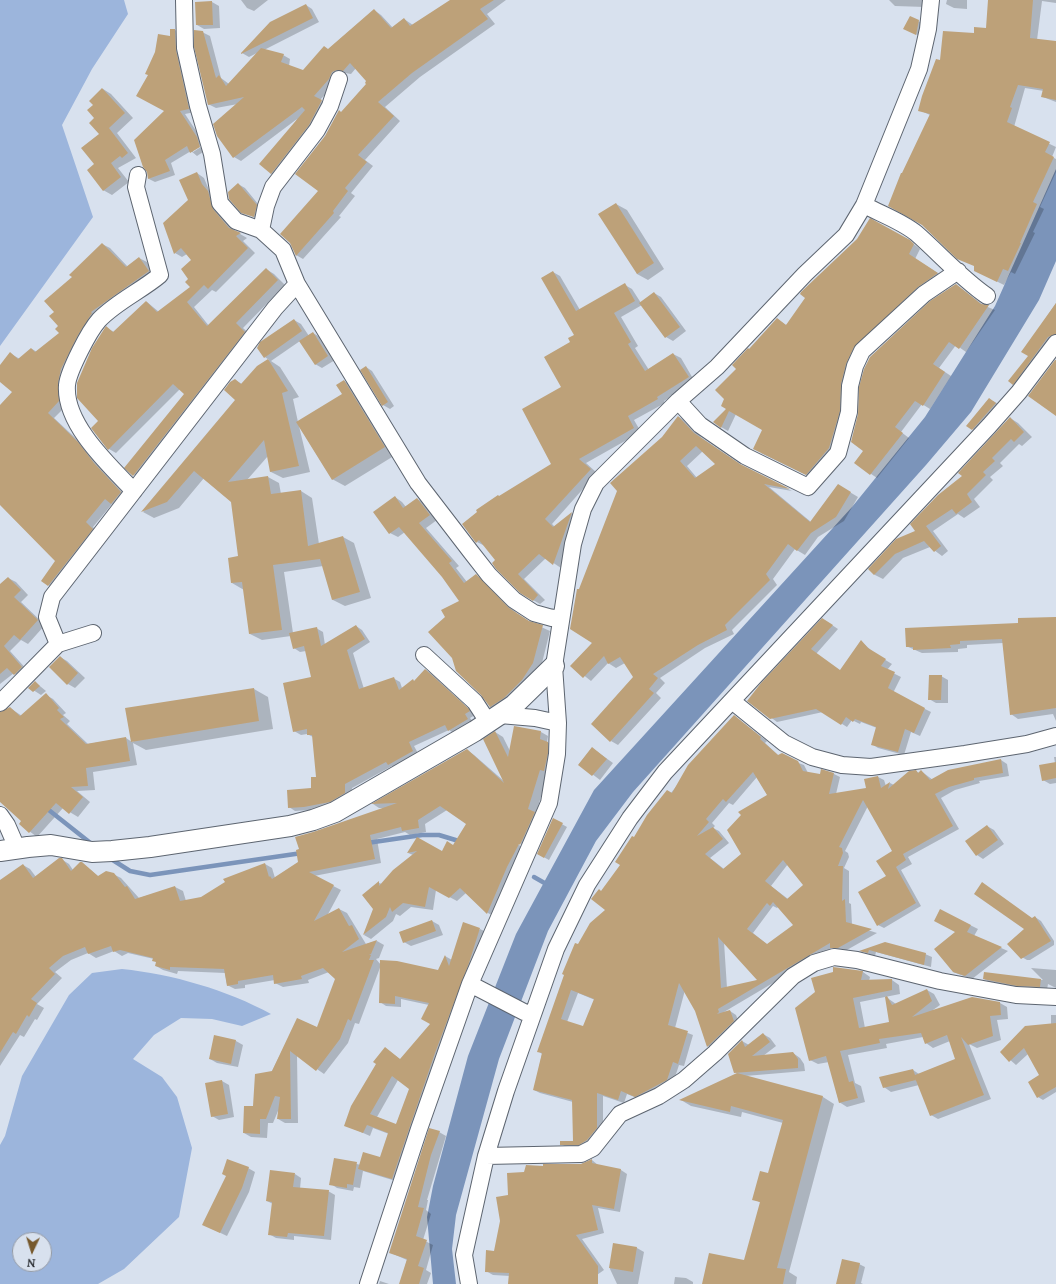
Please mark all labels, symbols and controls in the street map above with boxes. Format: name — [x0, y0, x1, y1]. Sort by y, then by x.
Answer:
north arrow — [12, 1232, 52, 1272]
text: N — [27, 1256, 36, 1270]

